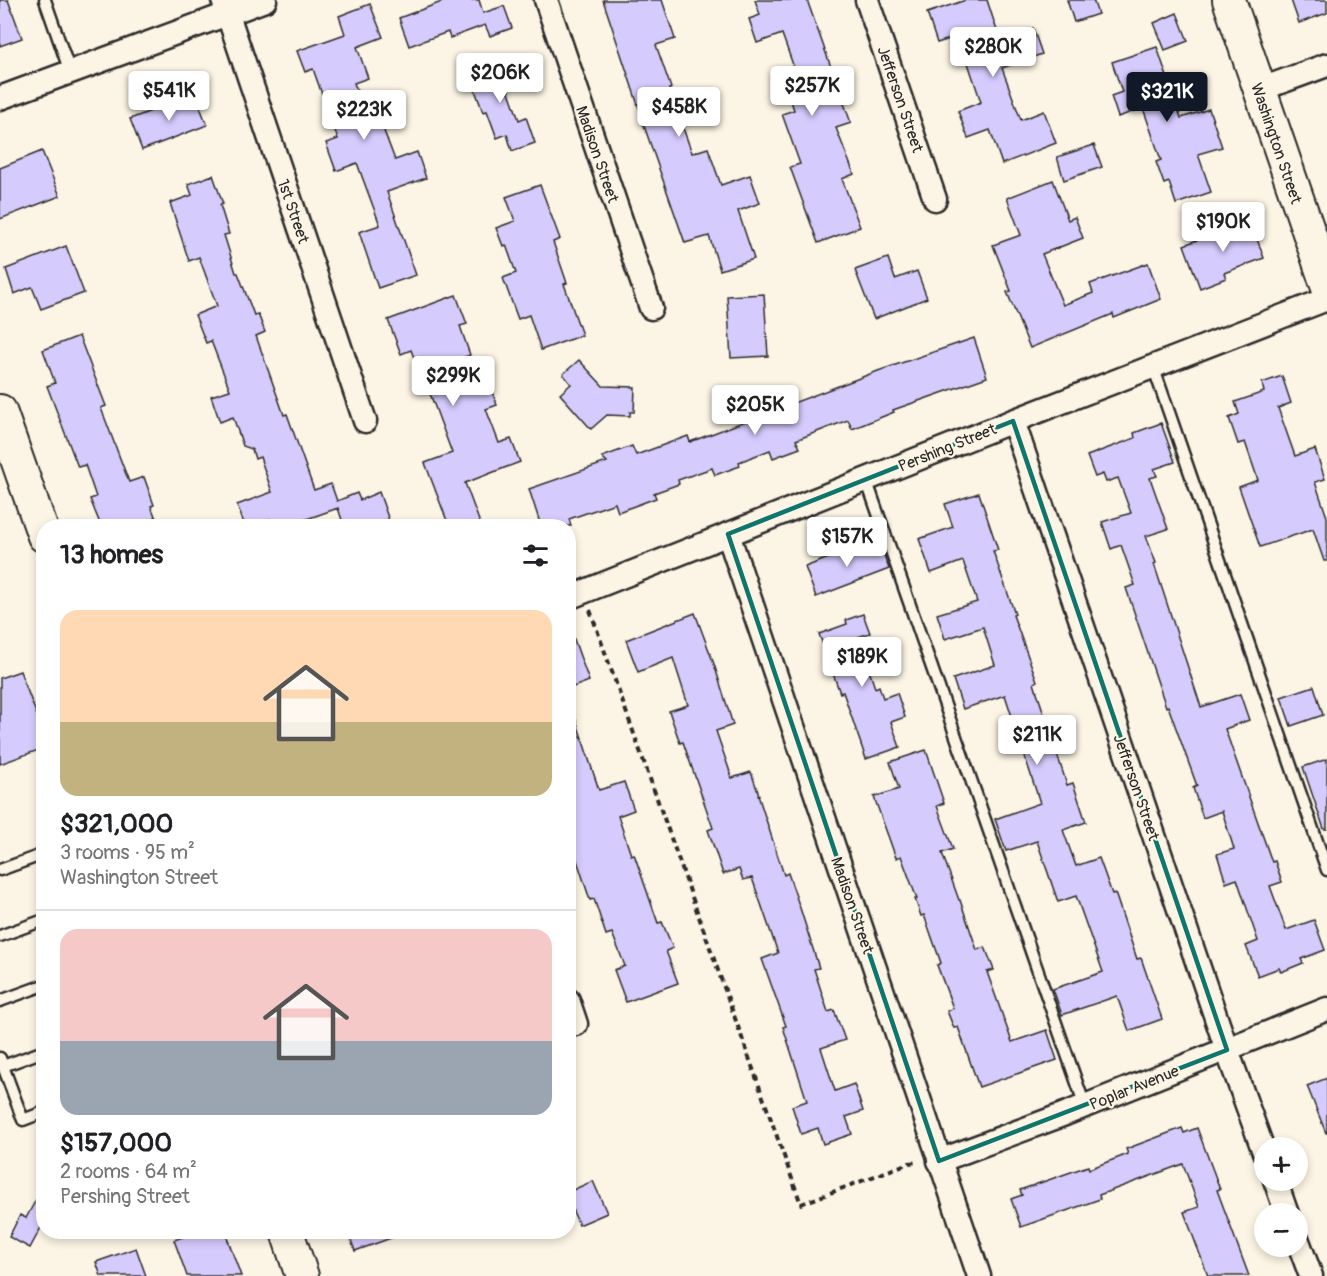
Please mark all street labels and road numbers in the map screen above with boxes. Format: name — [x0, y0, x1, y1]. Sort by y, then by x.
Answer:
street label: Jefferson Street — [873, 44, 928, 156]
street label: Washington Street — [1246, 80, 1306, 207]
street label: Madison Street — [571, 103, 623, 206]
street label: 1st Street — [273, 177, 314, 247]
street label: Pershing Street — [895, 419, 1000, 477]
street label: Jefferson Street — [1109, 732, 1164, 844]
street label: Madison Street — [826, 854, 878, 957]
street label: Poplar Avenue — [1087, 1061, 1182, 1115]

